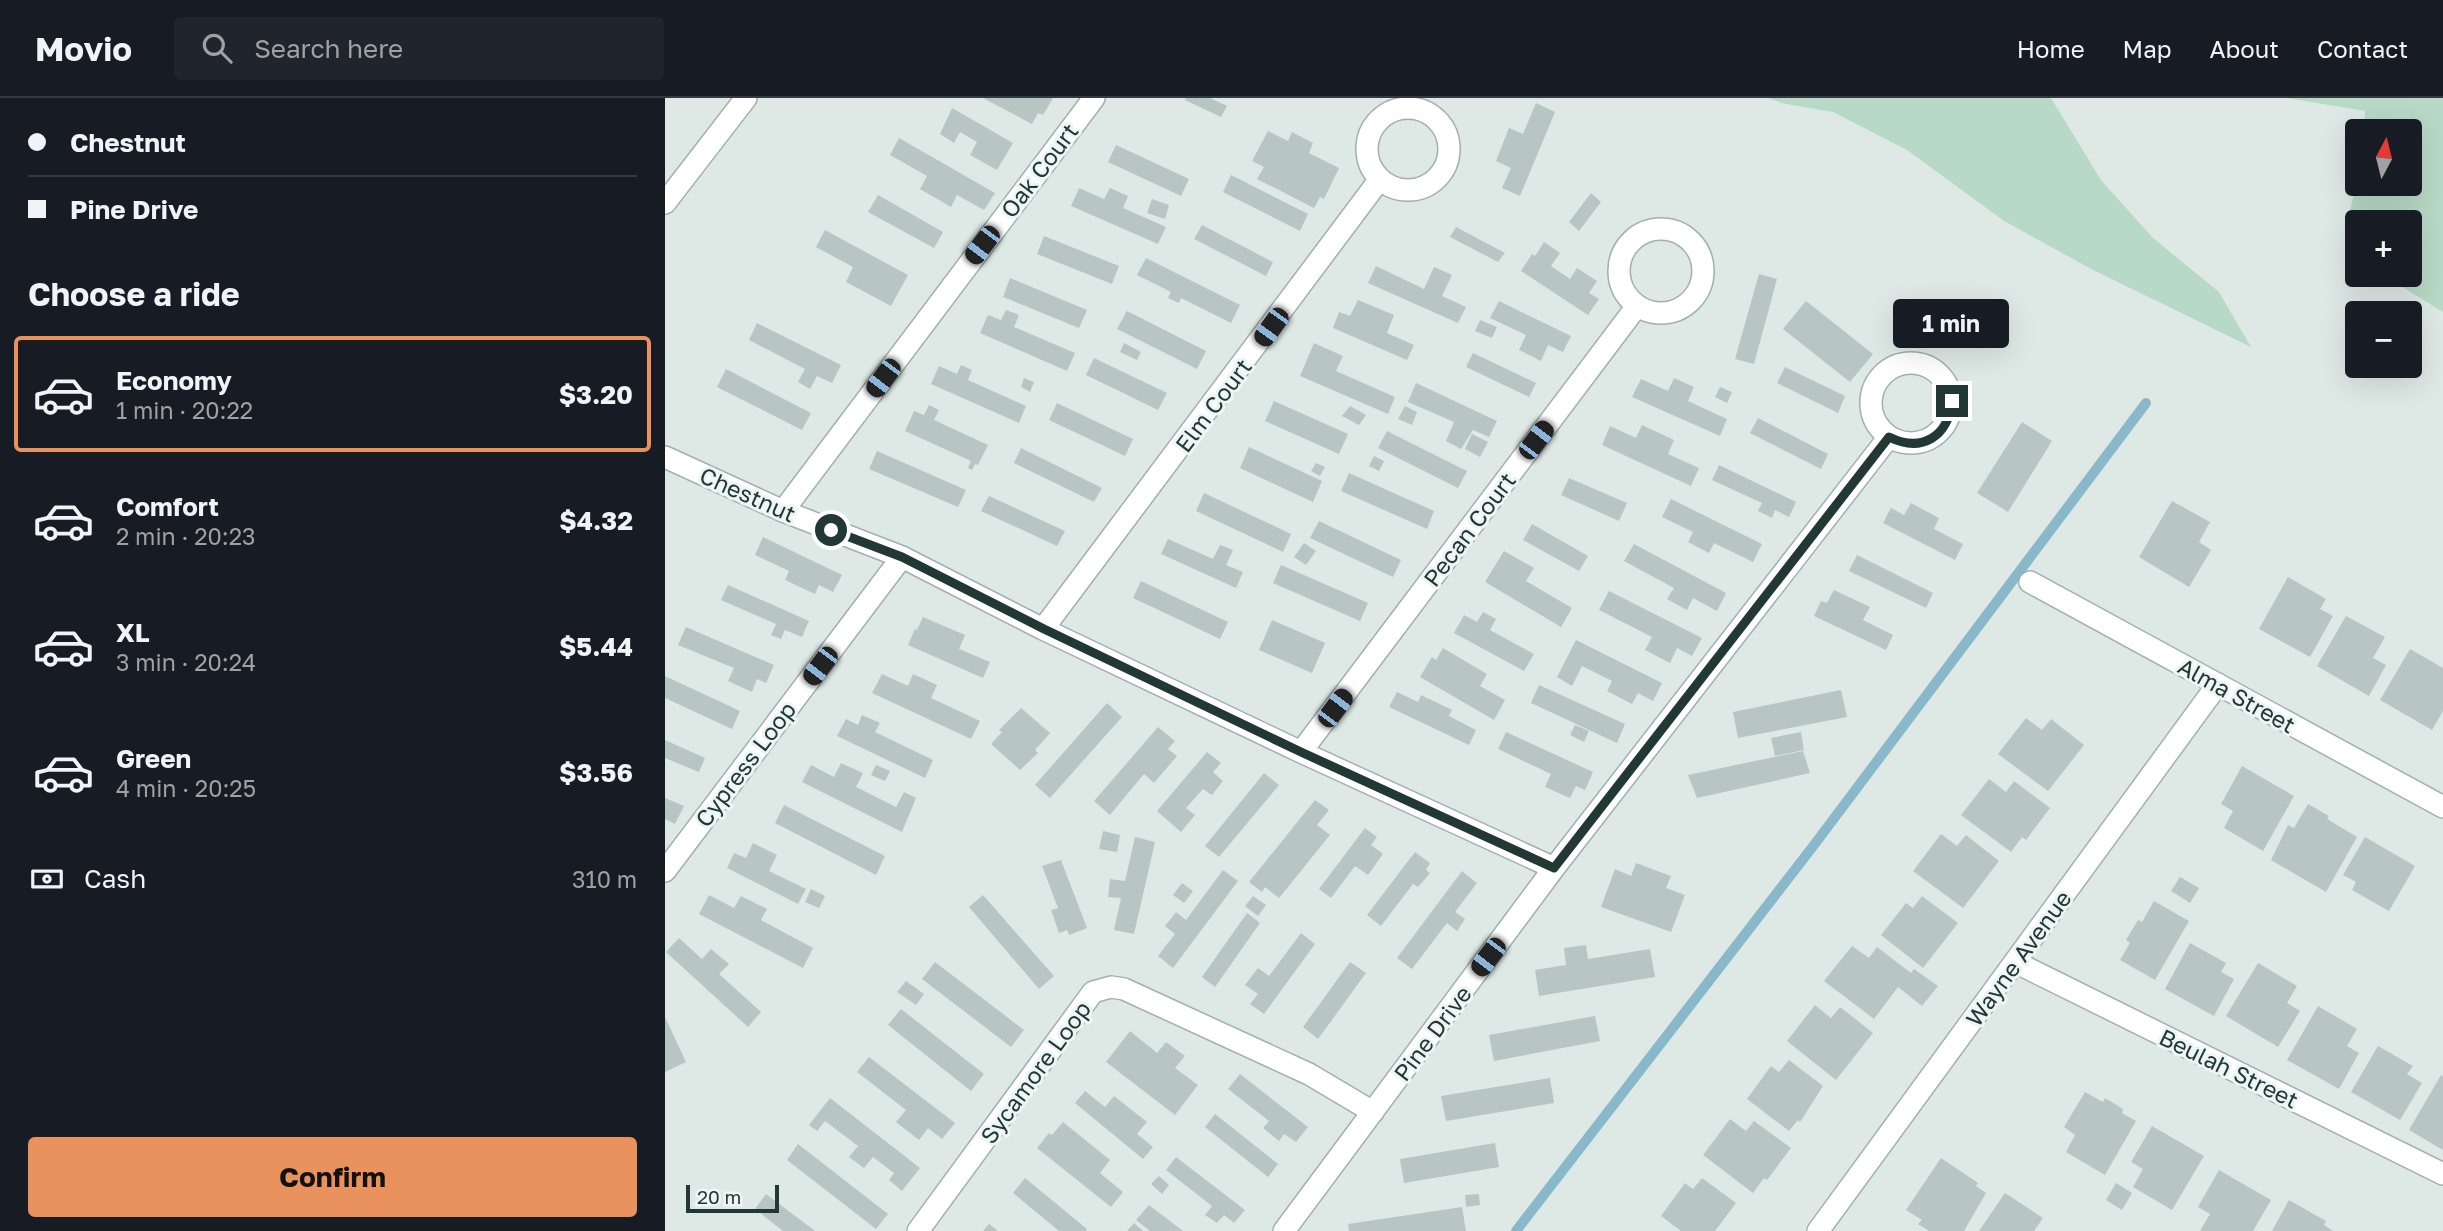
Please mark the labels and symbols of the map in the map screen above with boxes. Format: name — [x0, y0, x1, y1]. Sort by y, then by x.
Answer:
street label: Oak Court — [994, 117, 1084, 223]
north arrow — [2345, 119, 2422, 196]
car — [961, 222, 1004, 268]
callout: 1 min — [1894, 300, 2010, 348]
car — [1251, 304, 1292, 350]
street label: Elm Court — [1169, 353, 1257, 457]
car — [862, 355, 905, 401]
route end — [1936, 385, 1968, 417]
car — [1515, 417, 1558, 463]
street label: Chestnut — [696, 461, 800, 527]
street label: Pecan Court — [1417, 466, 1521, 592]
route start — [815, 514, 847, 546]
car — [799, 643, 842, 689]
street label: Alma Street — [2174, 651, 2300, 739]
car — [1314, 685, 1357, 731]
street label: Cypress Loop — [689, 696, 801, 832]
street label: Wayne Avenue — [1959, 885, 2077, 1031]
car — [1467, 934, 1510, 980]
street label: Pine Drive — [1387, 980, 1477, 1086]
street label: Sycamore Loop — [974, 995, 1096, 1149]
street label: Beulah Street — [2155, 1022, 2303, 1114]
scale bar — [686, 1182, 779, 1214]

